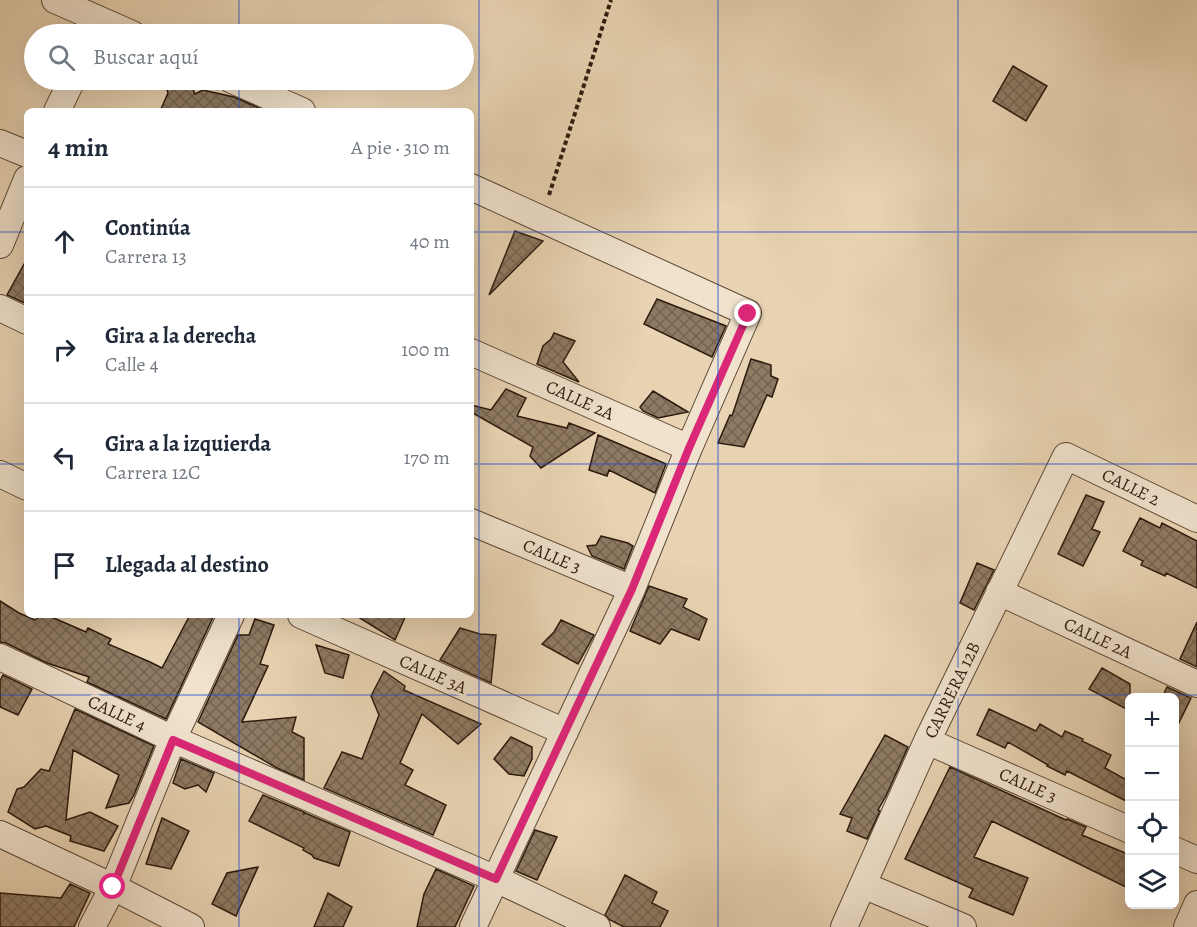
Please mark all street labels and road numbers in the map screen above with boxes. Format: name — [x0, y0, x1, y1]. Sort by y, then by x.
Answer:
street label: CALLE 2A — [542, 374, 618, 426]
street label: CALLE 2 — [1098, 463, 1165, 512]
street label: CALLE 3 — [519, 533, 585, 579]
street label: CALLE 2A — [1060, 612, 1136, 664]
street label: CARRERA 12B — [918, 638, 986, 742]
street label: CALLE 3A — [395, 648, 471, 700]
street label: CALLE 4 — [84, 689, 150, 737]
street label: CALLE 3 — [995, 762, 1061, 808]

